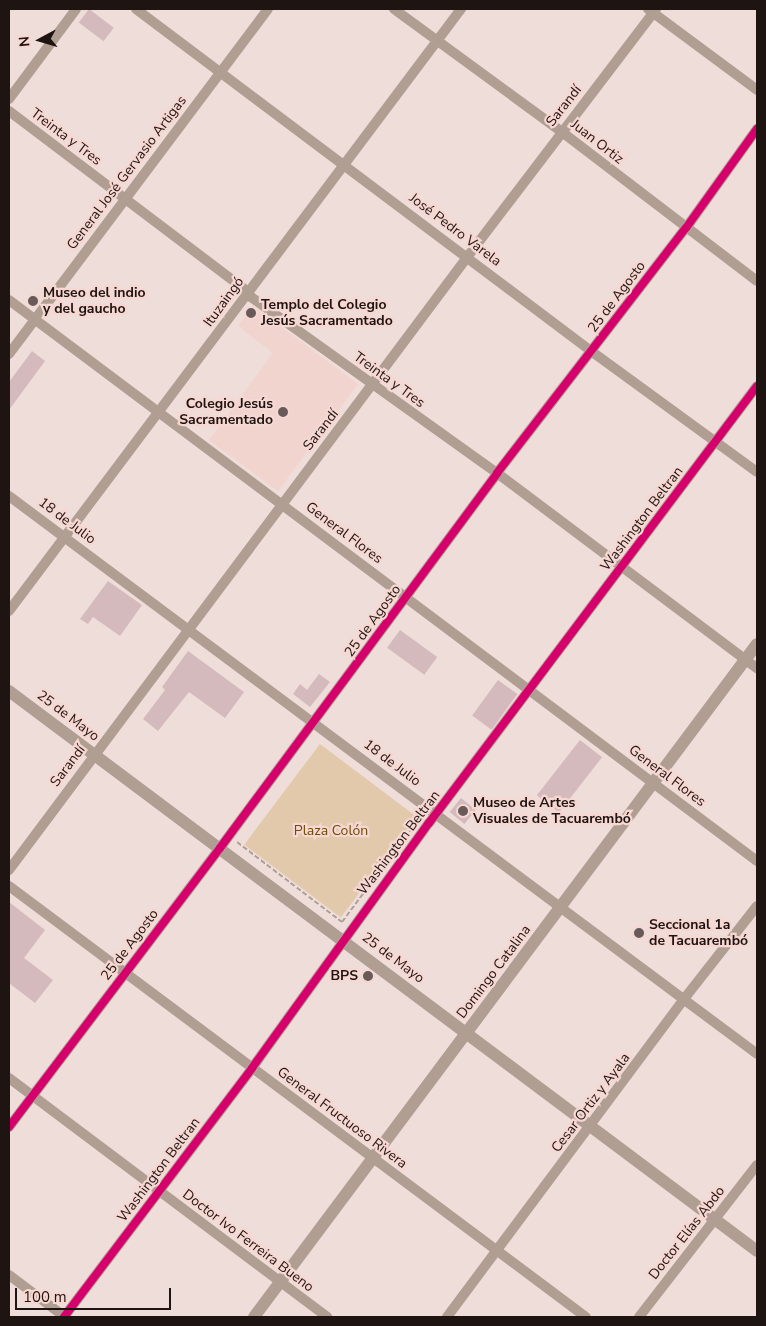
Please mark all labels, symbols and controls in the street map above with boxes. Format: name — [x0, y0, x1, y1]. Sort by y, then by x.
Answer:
north arrow — [15, 15, 65, 65]
text: N — [15, 35, 35, 48]
street label: Sarandí — [543, 82, 585, 130]
street label: General José Gervasio Artigas — [64, 93, 190, 253]
street label: Treinta y Tres — [27, 105, 105, 169]
street label: Juan Ortiz — [567, 116, 627, 168]
street label: José Pedro Varela — [406, 190, 504, 270]
street label: 25 de Agosto — [585, 258, 649, 336]
street label: Ituzaingó — [200, 274, 248, 330]
place label: Museo del indio y del gaucho — [43, 285, 146, 318]
marker: Museo del indio y del gaucho — [27, 295, 39, 307]
place label: Templo del Colegio Jesús Sacramentado — [261, 297, 393, 330]
marker: Templo del Colegio Jesús Sacramentado — [245, 307, 257, 319]
street label: Treinta y Tres — [350, 348, 428, 412]
place label: Colegio Jesús Sacramentado — [179, 396, 273, 428]
marker: Colegio Jesús Sacramentado — [277, 406, 289, 418]
street label: Sarandí — [300, 406, 342, 454]
street label: Washington Beltran — [597, 463, 687, 575]
street label: 18 de Julio — [35, 494, 99, 548]
street label: General Flores — [302, 499, 386, 567]
street label: 25 de Agosto — [341, 582, 405, 660]
street label: 25 de Mayo — [33, 687, 103, 745]
street label: 18 de Julio — [360, 736, 424, 790]
street label: Sarandí — [47, 742, 89, 790]
street label: General Flores — [625, 742, 709, 810]
street label: Washington Beltran — [354, 787, 444, 899]
place label: Museo de Artes Visuales de Tacuarembó — [473, 795, 631, 828]
marker: Museo de Artes Visuales de Tacuarembó — [457, 805, 469, 817]
park label: Plaza Colón — [294, 823, 368, 839]
street label: 25 de Agosto — [98, 906, 162, 984]
place label: Seccional 1a de Tacuarembó — [649, 917, 748, 950]
street label: Domingo Catalina — [453, 922, 535, 1022]
marker: Seccional 1a de Tacuarembó — [633, 927, 645, 939]
street label: 25 de Mayo — [358, 929, 428, 987]
place label: BPS — [330, 968, 358, 984]
marker: BPS — [362, 970, 374, 982]
street label: Cesar Ortiz y Ayala — [548, 1050, 634, 1156]
street label: General Fructuoso Rivera — [274, 1064, 410, 1172]
street label: Washington Beltran — [114, 1114, 204, 1226]
street label: Doctor Elías Abdo — [645, 1183, 729, 1283]
street label: Doctor Ivo Ferreira Bueno — [179, 1186, 317, 1296]
scale bar — [18, 1278, 174, 1310]
text: 100 m — [23, 1287, 67, 1307]

